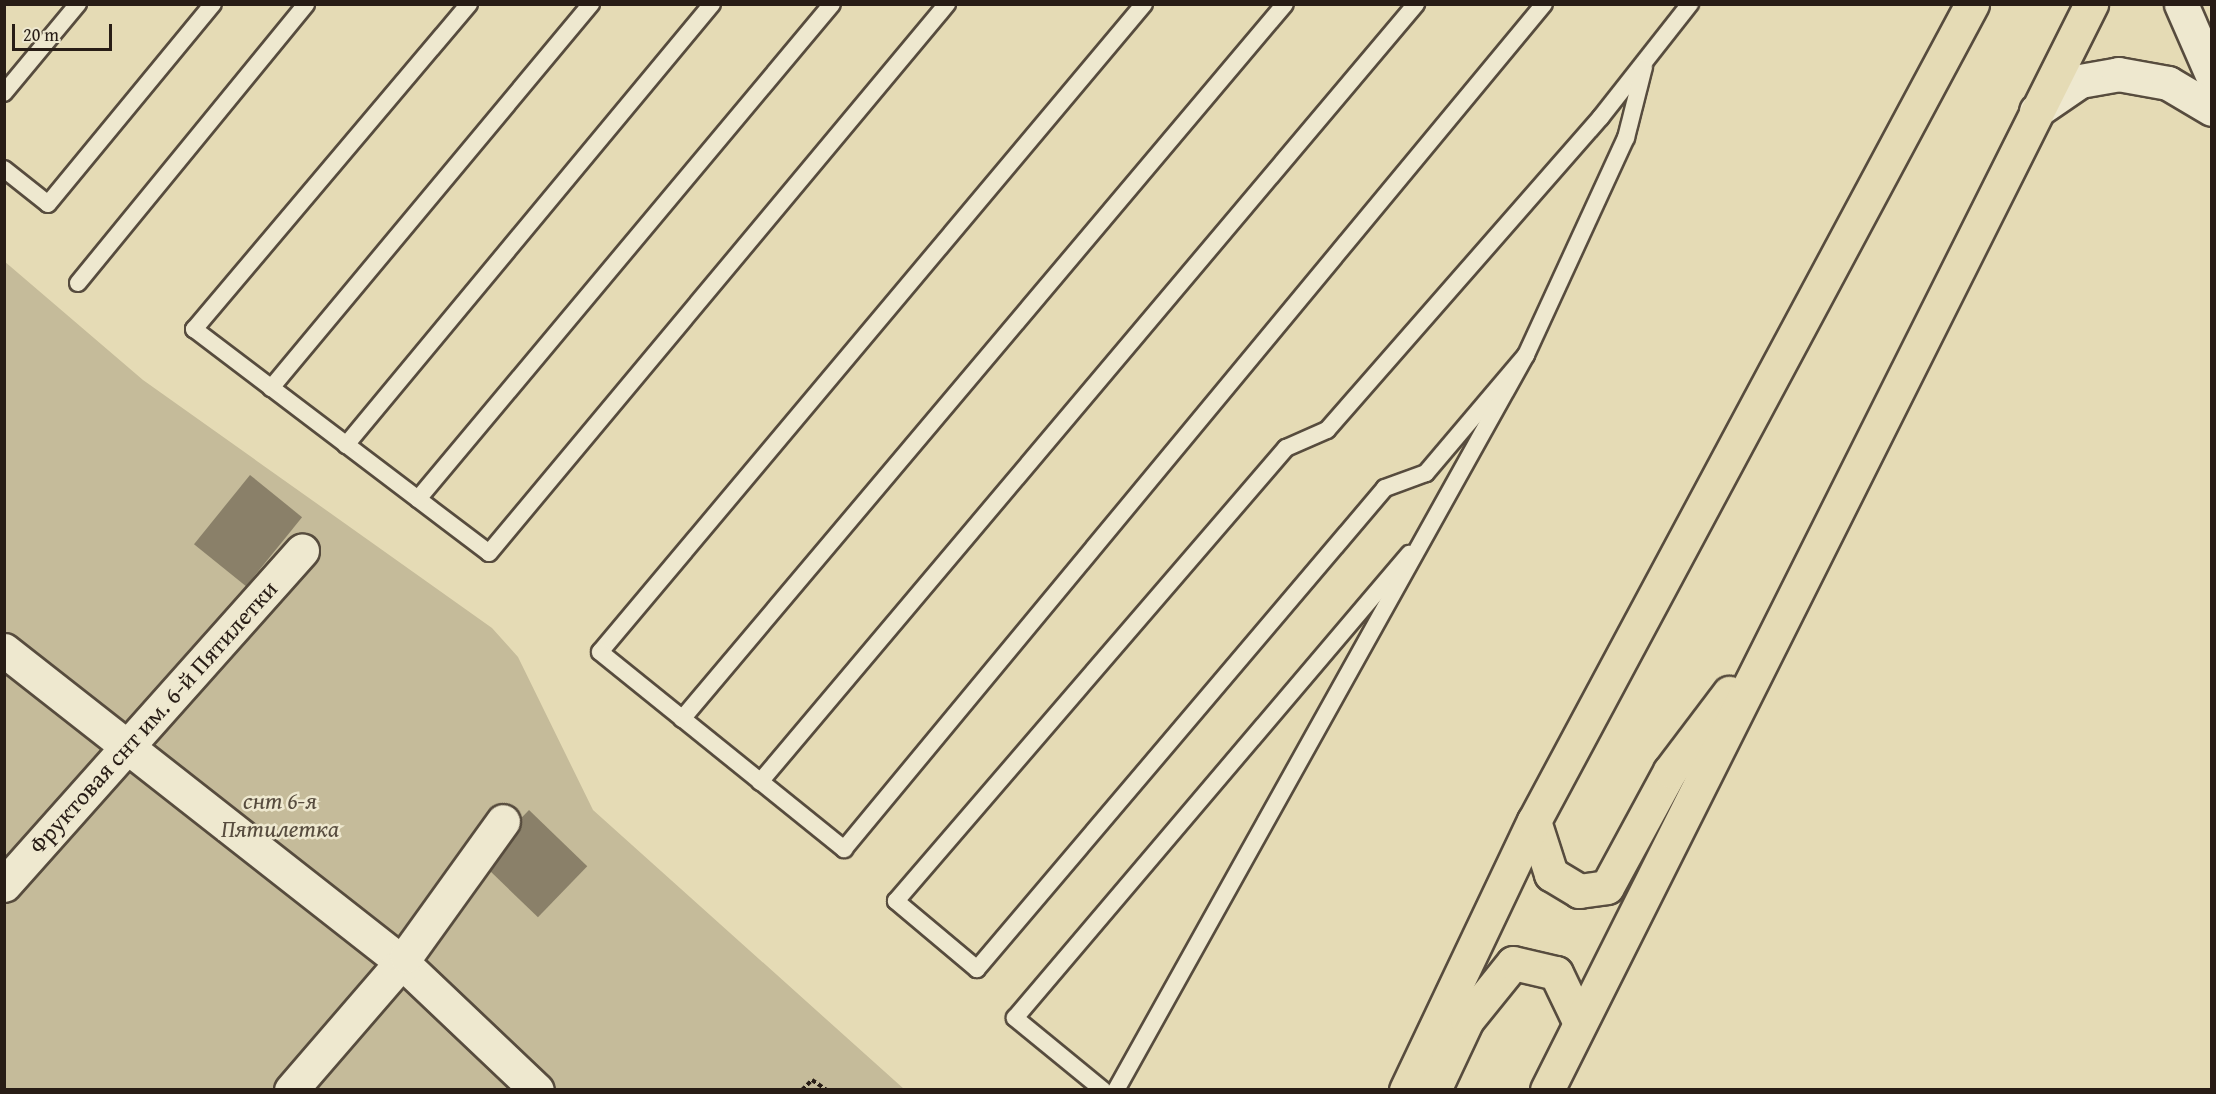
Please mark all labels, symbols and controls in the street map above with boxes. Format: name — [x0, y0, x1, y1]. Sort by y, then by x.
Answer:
scale bar — [15, 12, 116, 50]
text: 20 m — [23, 21, 59, 48]
street label: Фруктовая снт им. 6-й Пятилетки — [23, 575, 283, 859]
park label: снт 6-я Пятилетка — [221, 787, 339, 843]

